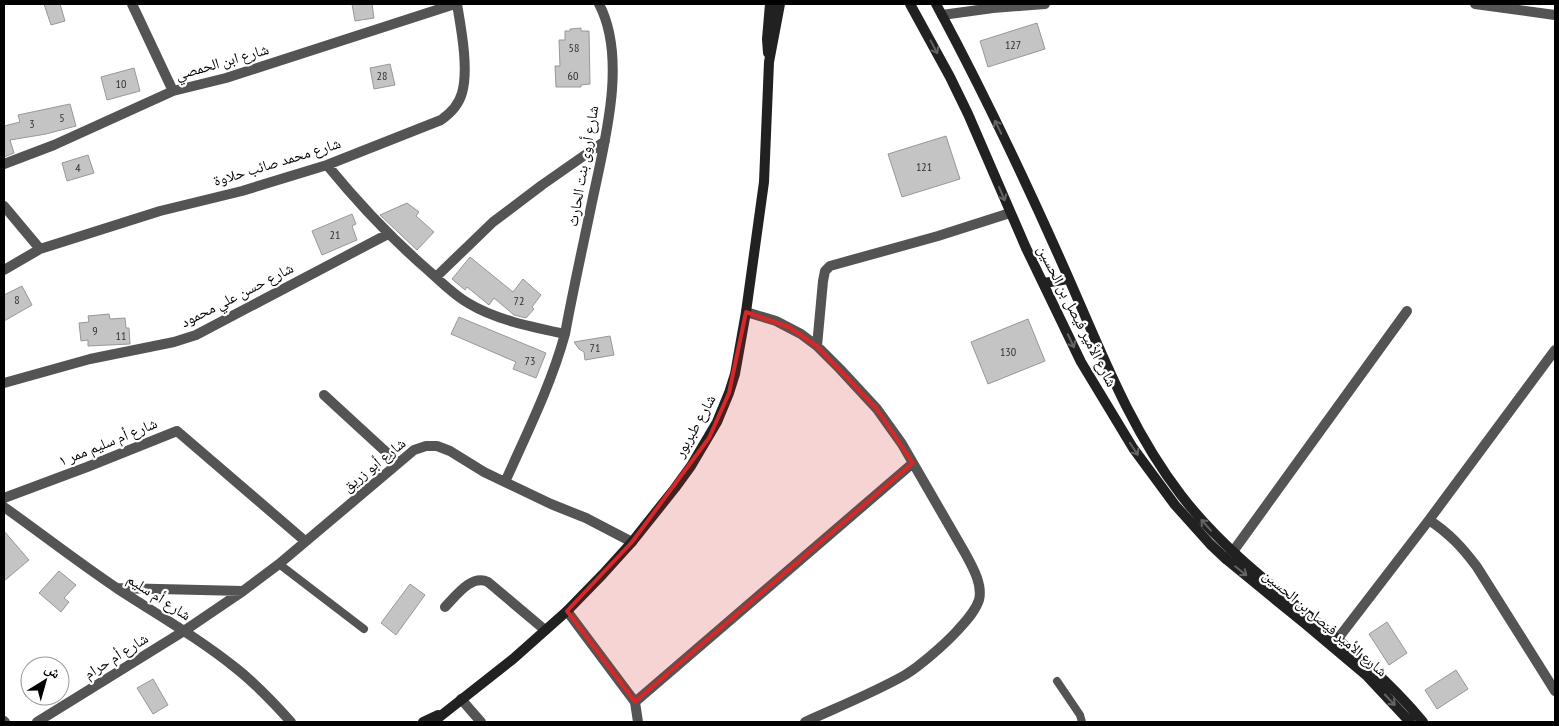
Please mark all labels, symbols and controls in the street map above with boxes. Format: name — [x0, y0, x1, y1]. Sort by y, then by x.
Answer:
house number: 127 — [1005, 37, 1021, 52]
street label: شارع ابن الحمصي — [173, 39, 272, 87]
one-way arrow — [929, 39, 939, 54]
house number: 58 — [569, 40, 579, 55]
house number: 28 — [377, 68, 387, 83]
house number: 60 — [568, 68, 578, 83]
house number: 10 — [116, 76, 126, 91]
street label: شارع أروى بنت الحارث — [563, 104, 603, 228]
house number: 5 — [59, 110, 65, 125]
house number: 3 — [29, 116, 35, 131]
one-way arrow — [993, 120, 1002, 135]
street label: شارع محمد صائب حلاوة — [211, 133, 343, 191]
house number: 121 — [916, 159, 932, 174]
house number: 4 — [75, 160, 81, 175]
one-way arrow — [998, 186, 1008, 201]
house number: 21 — [330, 227, 340, 242]
street label: شارع الأمير فيصل بن الحسين — [1032, 242, 1122, 391]
street label: شارع حسن علي محمود — [177, 258, 298, 334]
house number: 8 — [14, 292, 20, 307]
house number: 72 — [514, 293, 524, 308]
house number: 9 — [92, 323, 98, 338]
house number: 11 — [116, 328, 126, 343]
one-way arrow — [1067, 333, 1076, 348]
house number: 71 — [590, 340, 600, 355]
house number: 130 — [1000, 344, 1016, 359]
house number: 73 — [525, 353, 535, 368]
street label: شارع طبربور — [669, 391, 721, 462]
street label: شارع أم سليم ممر ١ — [56, 413, 160, 471]
street label: شارع أبو زريق — [338, 433, 410, 497]
one-way arrow — [1129, 442, 1139, 456]
one-way arrow — [1200, 519, 1212, 532]
street label: شارع الأمير فيصل بن الحسين — [1258, 565, 1392, 681]
one-way arrow — [1234, 566, 1247, 577]
street label: شارع أم سليم — [123, 569, 195, 625]
street label: شارع أم حرام — [80, 628, 152, 684]
north arrow — [20, 656, 70, 706]
text: ش — [41, 659, 64, 682]
one-way arrow — [1384, 694, 1396, 706]

